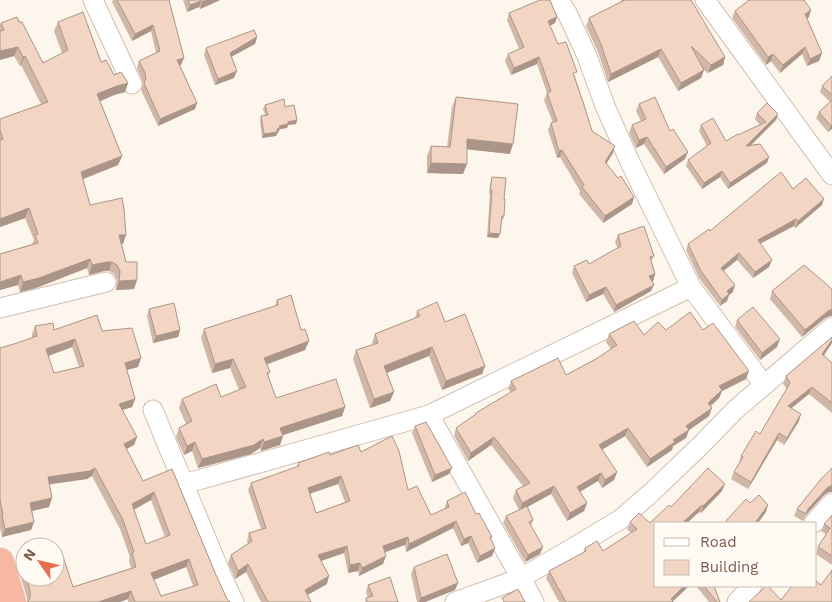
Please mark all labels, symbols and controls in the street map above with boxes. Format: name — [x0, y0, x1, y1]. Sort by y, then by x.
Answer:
legend — [654, 522, 817, 587]
text: Road — [700, 533, 737, 551]
north arrow — [15, 537, 65, 587]
text: N — [20, 546, 39, 564]
text: Building — [700, 558, 758, 576]

